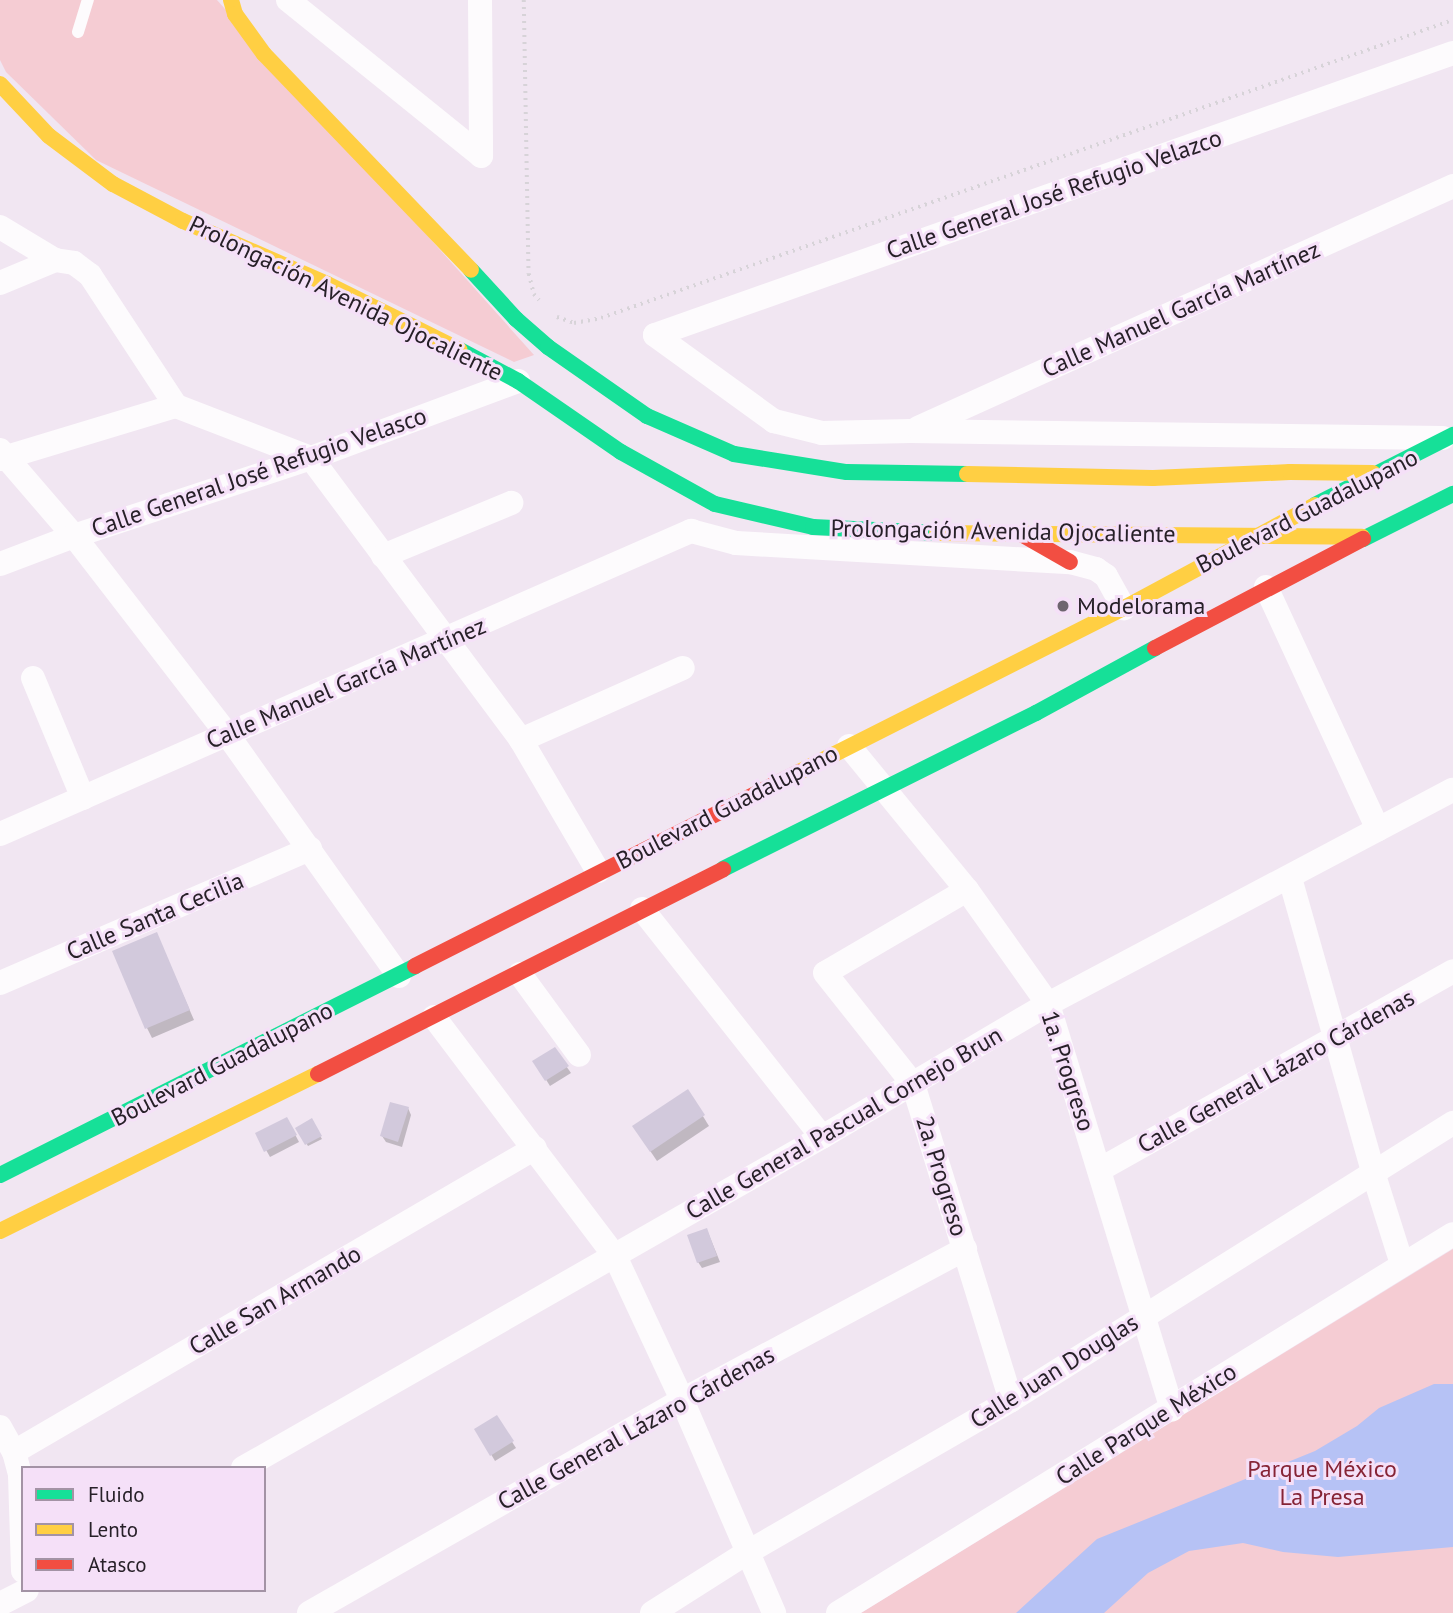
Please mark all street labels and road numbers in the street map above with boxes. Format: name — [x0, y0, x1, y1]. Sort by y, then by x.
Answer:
street label: Calle General José Refugio Velazco — [882, 123, 1226, 265]
street label: Prolongación Avenida Ojocaliente — [184, 209, 508, 387]
street label: Calle Manuel García Martínez — [1038, 235, 1324, 383]
street label: Calle General José Refugio Velasco — [87, 401, 431, 543]
street label: Boulevard Guadalupano — [1191, 443, 1423, 579]
street label: Prolongación Avenida Ojocaliente — [830, 514, 1176, 548]
street label: Calle Manuel García Martínez — [202, 611, 490, 755]
street label: Boulevard Guadalupano — [611, 739, 843, 875]
street label: Calle Santa Cecilia — [62, 866, 248, 966]
street label: Calle General Lázaro Cárdenas — [1133, 983, 1419, 1159]
street label: Boulevard Guadalupano — [106, 996, 338, 1132]
street label: 1a. Progreso — [1035, 1006, 1101, 1136]
street label: Calle General Pascual Cornejo Brun — [681, 1020, 1007, 1226]
street label: 2a. Progreso — [910, 1111, 974, 1241]
street label: Calle San Armando — [184, 1239, 366, 1361]
street label: Calle Juan Douglas — [965, 1308, 1143, 1434]
street label: Calle General Lázaro Cárdenas — [493, 1340, 779, 1516]
street label: Calle Parque México — [1050, 1357, 1242, 1491]

